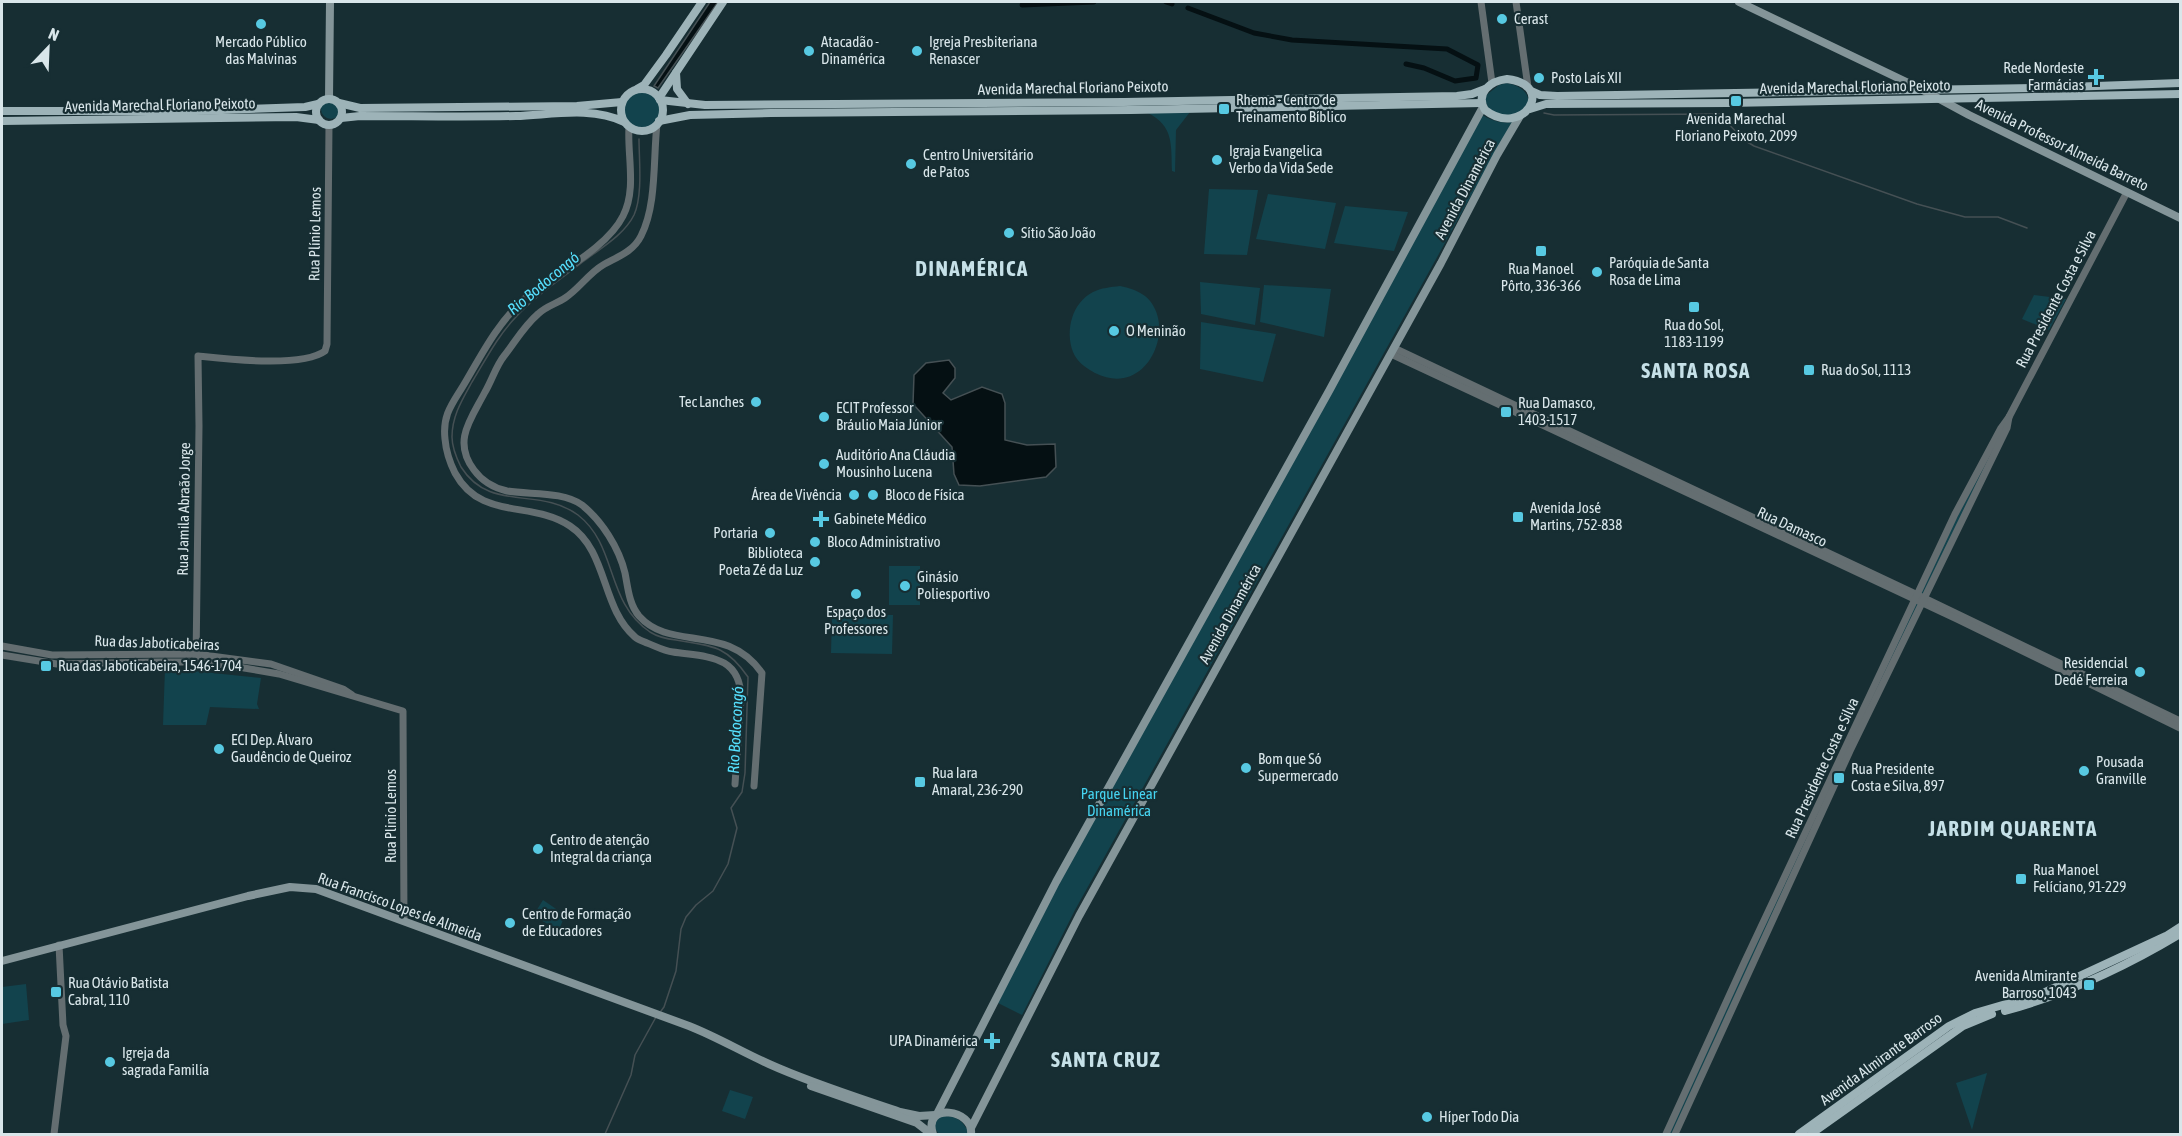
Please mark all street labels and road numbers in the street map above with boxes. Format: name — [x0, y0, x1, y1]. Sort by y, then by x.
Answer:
street label: Avenida Marechal Floriano Peixoto — [1759, 76, 1951, 97]
street label: Avenida Marechal Floriano Peixoto — [977, 77, 1169, 98]
street label: Avenida Marechal Floriano Peixoto — [64, 94, 256, 115]
street label: Avenida Professor Almeida Barreto — [1973, 95, 2152, 194]
street label: Avenida Dinamérica — [1431, 136, 1498, 242]
street label: Rua Plínio Lemos — [305, 187, 324, 281]
street label: Rua Presidente Costa e Silva — [2012, 227, 2099, 370]
street label: Rua Jamila Abraão Jorge — [174, 442, 193, 576]
street label: Rua Damasco — [1755, 503, 1830, 550]
street label: Avenida Dinamérica — [1195, 561, 1264, 666]
street label: Rua das Jaboticabeiras — [94, 632, 220, 653]
street label: Rua Presidente Costa e Silva — [1781, 695, 1862, 841]
street label: Rua Plinio Lemos — [382, 769, 399, 863]
street label: Rua Francisco Lopes de Almeida — [316, 869, 485, 944]
street label: Avenida Almirante Barroso — [1817, 1009, 1945, 1108]

